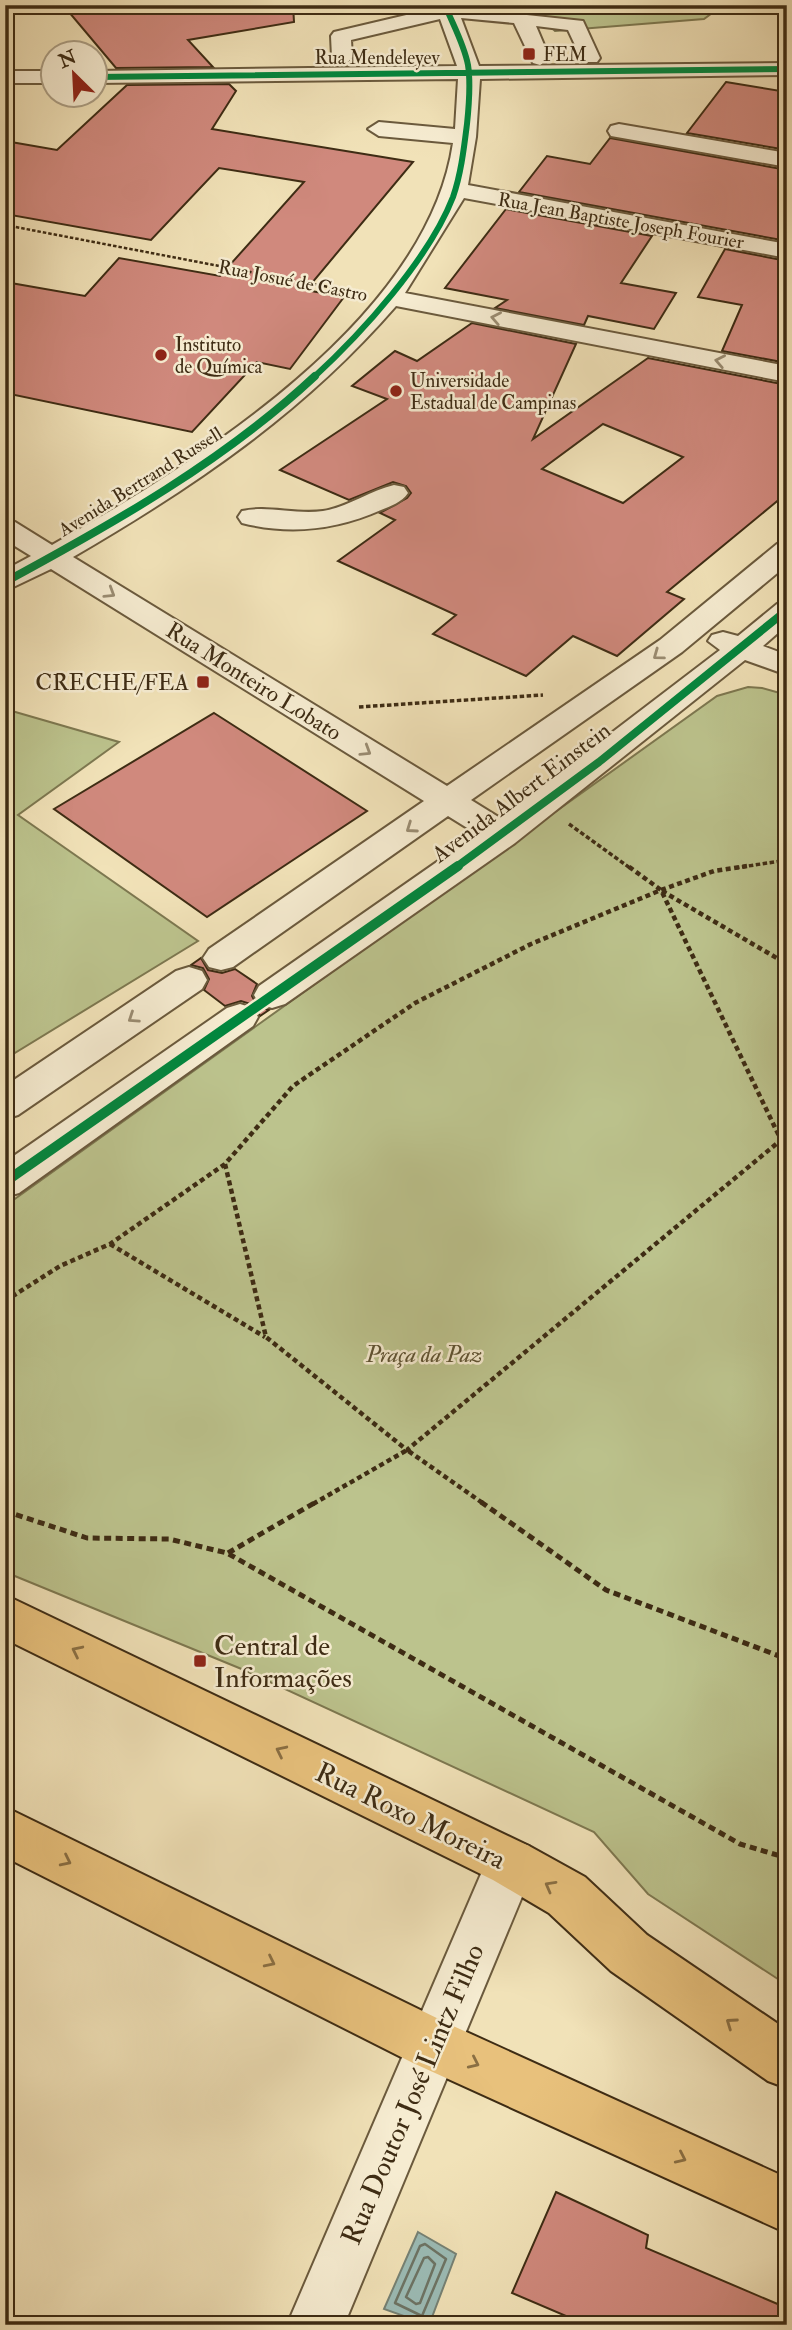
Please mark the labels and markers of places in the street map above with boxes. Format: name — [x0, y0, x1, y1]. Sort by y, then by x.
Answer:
place label: FEM — [543, 43, 587, 67]
marker: FEM — [521, 46, 537, 62]
place label: Instituto de Química — [175, 333, 263, 379]
marker: Instituto de Química — [153, 347, 169, 363]
place label: Universidade Estadual de Campinas — [410, 369, 576, 416]
marker: Universidade Estadual de Campinas — [388, 383, 404, 399]
place label: CRECHE/FEA — [35, 668, 189, 697]
marker: CRECHE/FEA — [195, 674, 211, 690]
place label: Central de Informações — [214, 1629, 352, 1696]
marker: Central de Informações — [192, 1653, 208, 1669]

